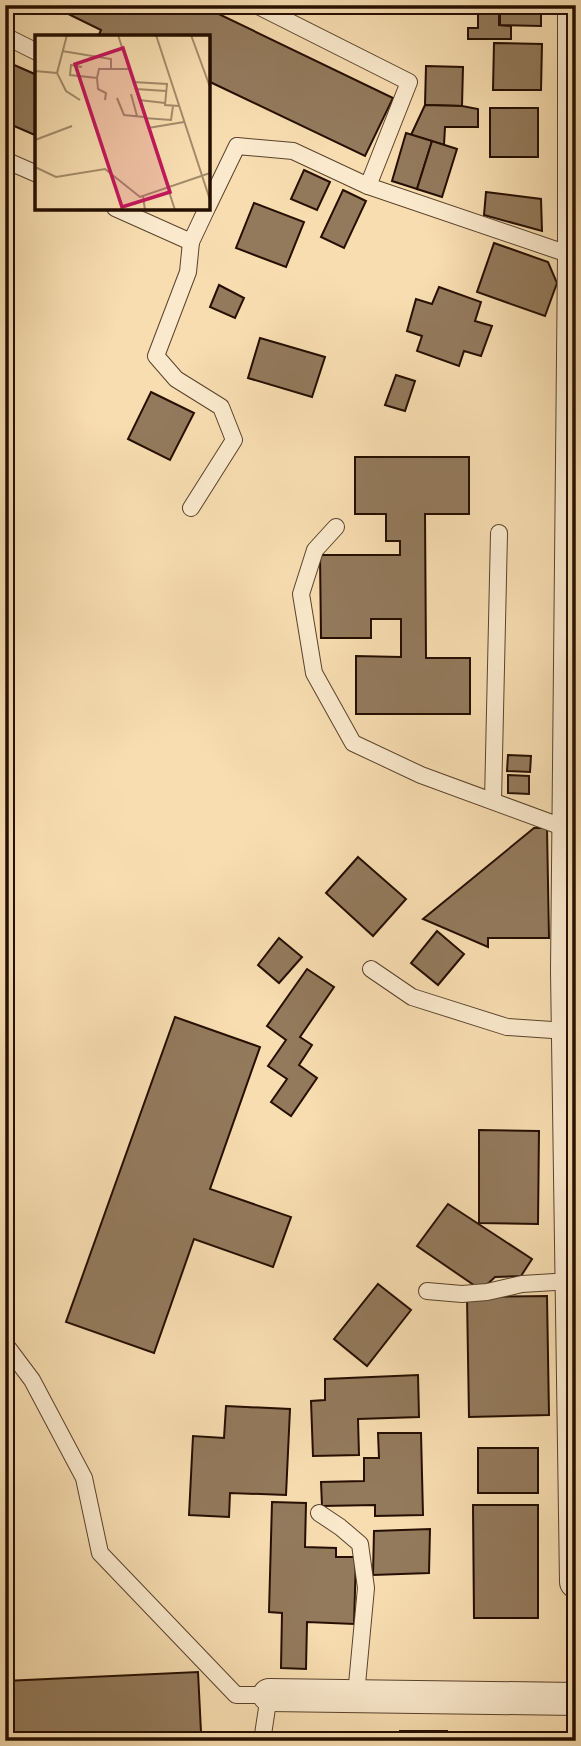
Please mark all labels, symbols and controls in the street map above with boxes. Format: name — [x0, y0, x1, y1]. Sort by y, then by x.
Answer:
inset map — [35, 35, 210, 210]

